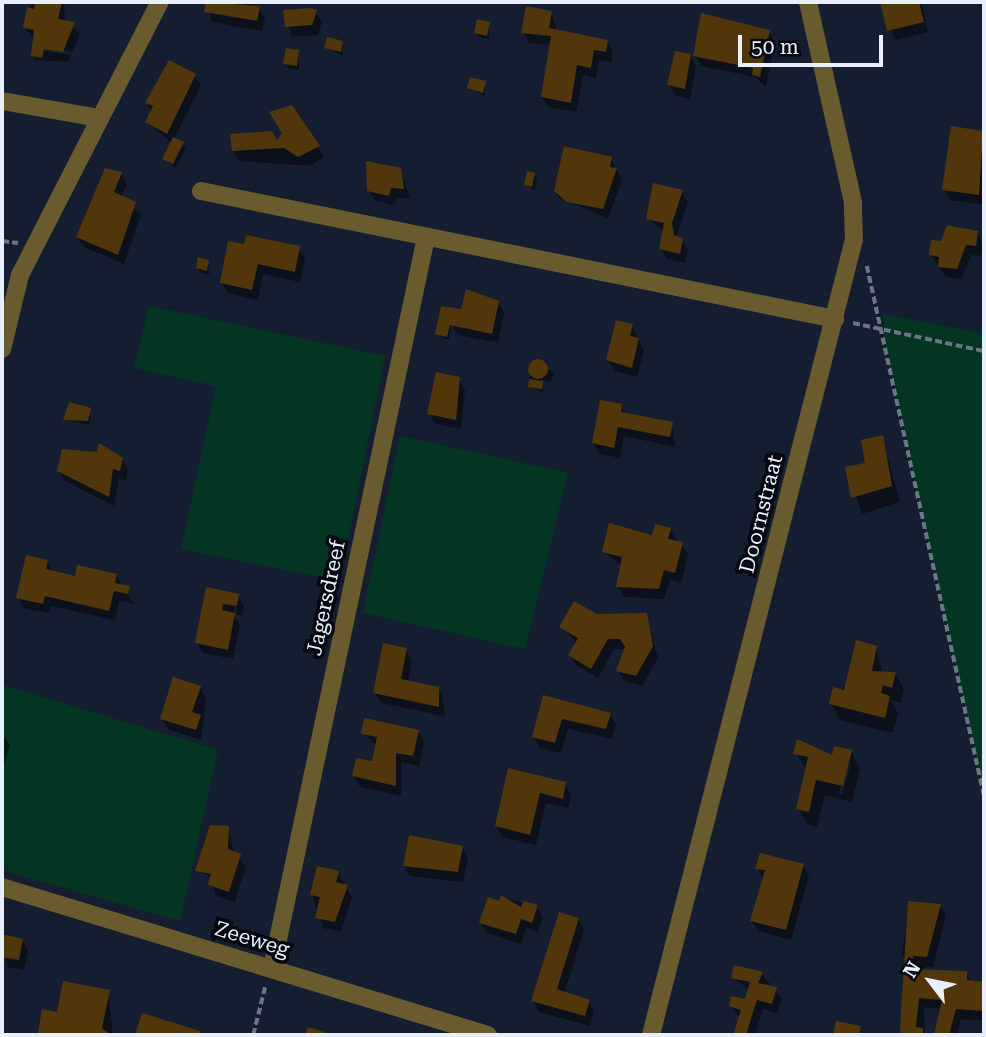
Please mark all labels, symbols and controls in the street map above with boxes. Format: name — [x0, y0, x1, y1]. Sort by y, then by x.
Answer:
scale bar — [741, 21, 886, 65]
text: 50 m — [751, 35, 799, 59]
street label: Doornstraat — [734, 452, 788, 576]
street label: Jagersdreef — [301, 538, 351, 658]
street label: Zeeweg — [212, 916, 292, 962]
north arrow — [895, 946, 965, 1016]
text: N — [898, 957, 925, 982]

